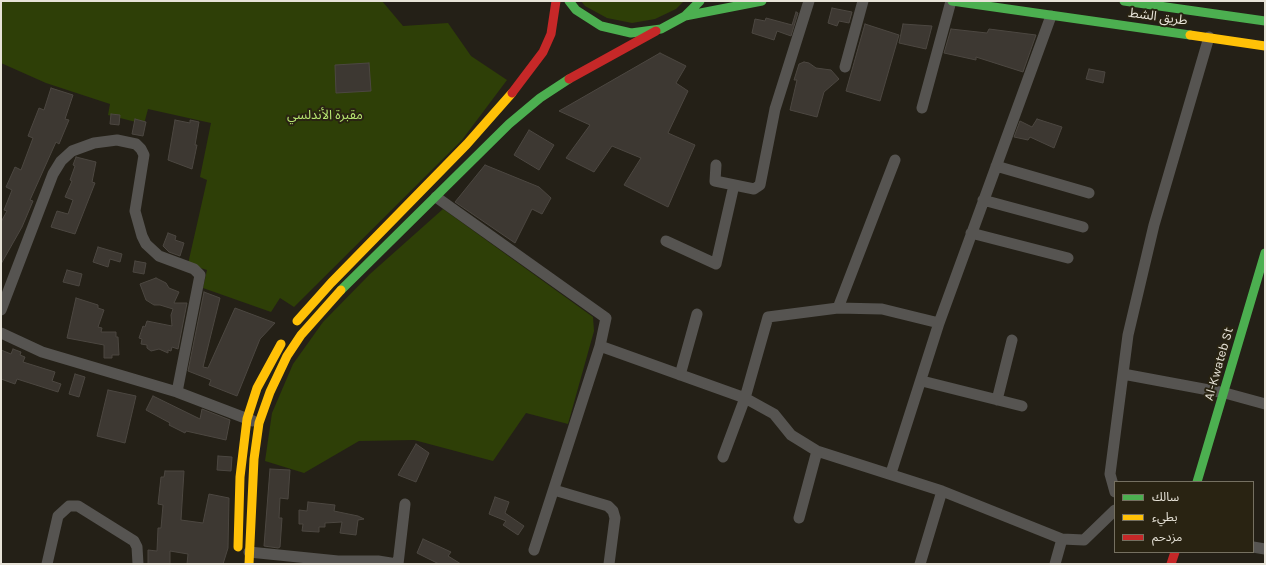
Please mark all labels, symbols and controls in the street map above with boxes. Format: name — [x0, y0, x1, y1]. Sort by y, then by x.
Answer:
street label: طريق الشط — [1128, 5, 1188, 29]
park label: مقبرة الأندلسي — [287, 107, 363, 123]
street label: Al-Kwateb St — [1201, 326, 1237, 402]
legend — [1114, 481, 1254, 553]
text: سالك — [1152, 490, 1179, 504]
text: بطيء — [1152, 510, 1178, 524]
text: مزدحم — [1152, 530, 1182, 544]

